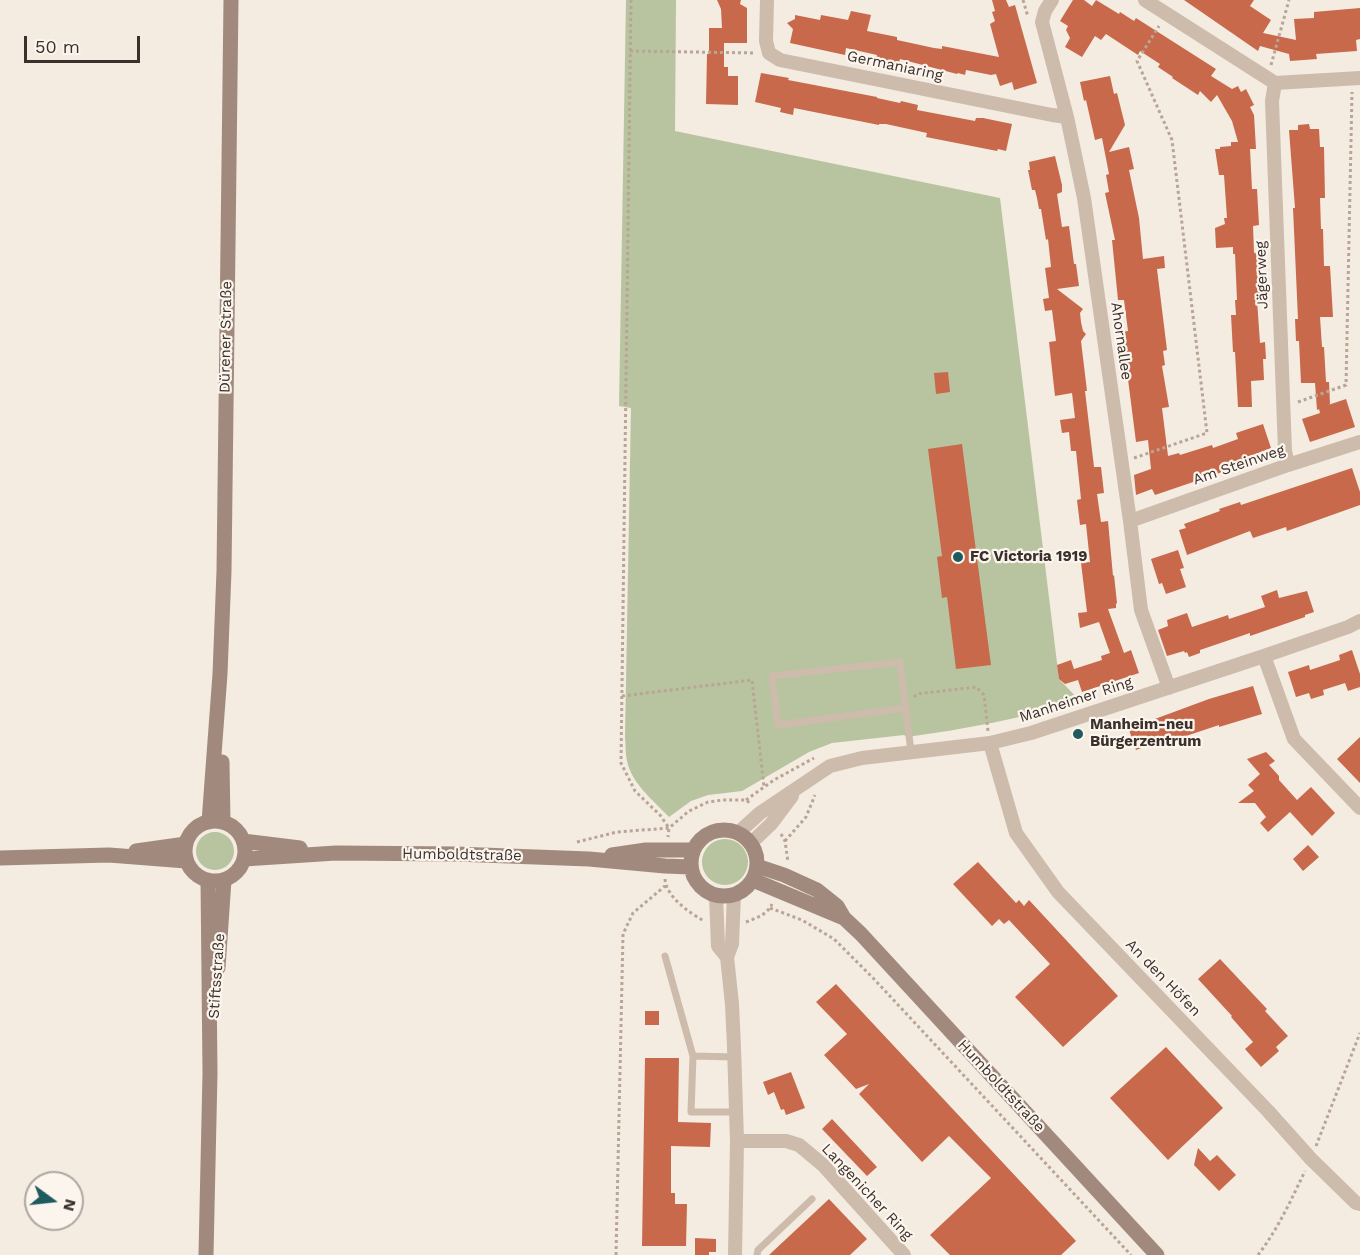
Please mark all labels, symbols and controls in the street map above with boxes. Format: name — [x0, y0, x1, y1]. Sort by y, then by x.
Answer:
scale bar — [27, 24, 142, 62]
text: 50 m — [35, 36, 80, 57]
street label: Germaniaring — [845, 47, 945, 85]
street label: Jägerweg — [1252, 241, 1272, 309]
street label: Dürener Straße — [216, 281, 236, 393]
street label: Ahornallee — [1107, 301, 1135, 381]
street label: Am Steinweg — [1191, 441, 1287, 489]
place label: FC Victoria 1919 — [970, 548, 1087, 566]
marker: FC Victoria 1919 — [951, 550, 965, 564]
street label: Manheimer Ring — [1017, 673, 1135, 727]
place label: Manheim-neu Bürgerzentrum — [1090, 716, 1201, 751]
marker: Manheim-neu Bürgerzentrum — [1071, 727, 1085, 741]
street label: Humboldtstraße — [402, 845, 522, 865]
street label: Stiftsstraße — [205, 933, 229, 1019]
street label: An den Höfen — [1122, 936, 1204, 1020]
street label: Humboldtstraße — [954, 1036, 1048, 1136]
street label: Langenicher Ring — [818, 1140, 916, 1244]
north arrow — [24, 1171, 84, 1231]
text: N — [59, 1197, 81, 1213]

